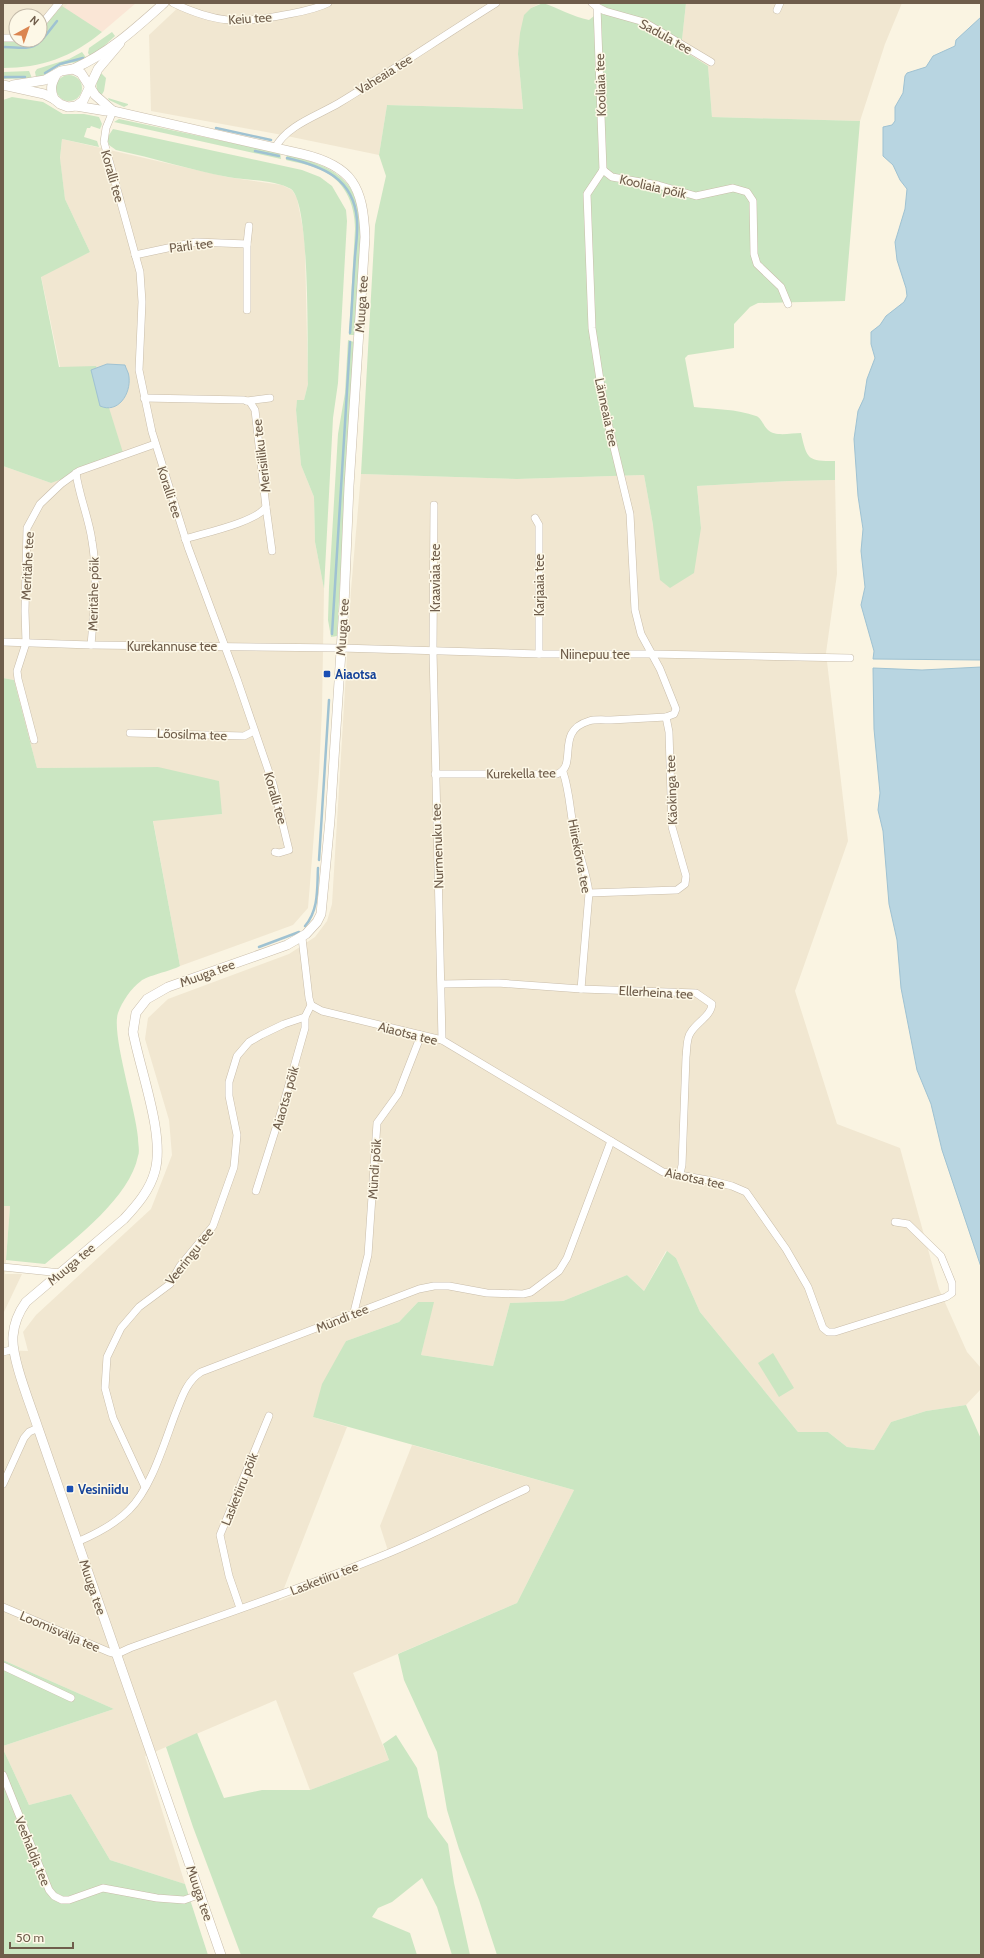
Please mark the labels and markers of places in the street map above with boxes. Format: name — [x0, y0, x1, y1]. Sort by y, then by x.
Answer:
place label: Aiaotsa — [335, 666, 377, 682]
marker: Aiaotsa — [322, 669, 332, 679]
place label: Vesiniidu — [78, 1481, 129, 1497]
marker: Vesiniidu — [65, 1484, 75, 1494]

